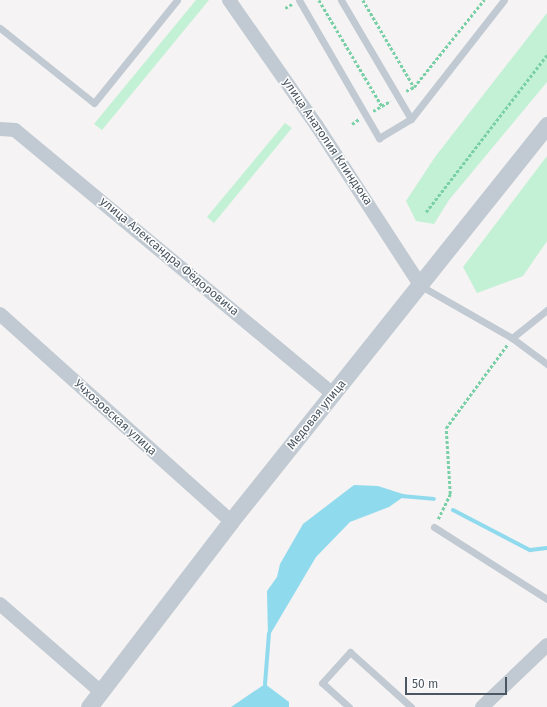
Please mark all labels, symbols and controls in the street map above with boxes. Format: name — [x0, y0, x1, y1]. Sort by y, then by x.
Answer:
street label: улица Анатолия Клиндюка — [279, 76, 375, 208]
street label: улица Александра Фёдоровича — [97, 195, 241, 319]
street label: Учхозовская улица — [71, 377, 159, 459]
street label: Медовая улица — [284, 377, 350, 453]
scale bar — [407, 669, 509, 695]
text: 50 m — [412, 677, 438, 691]

